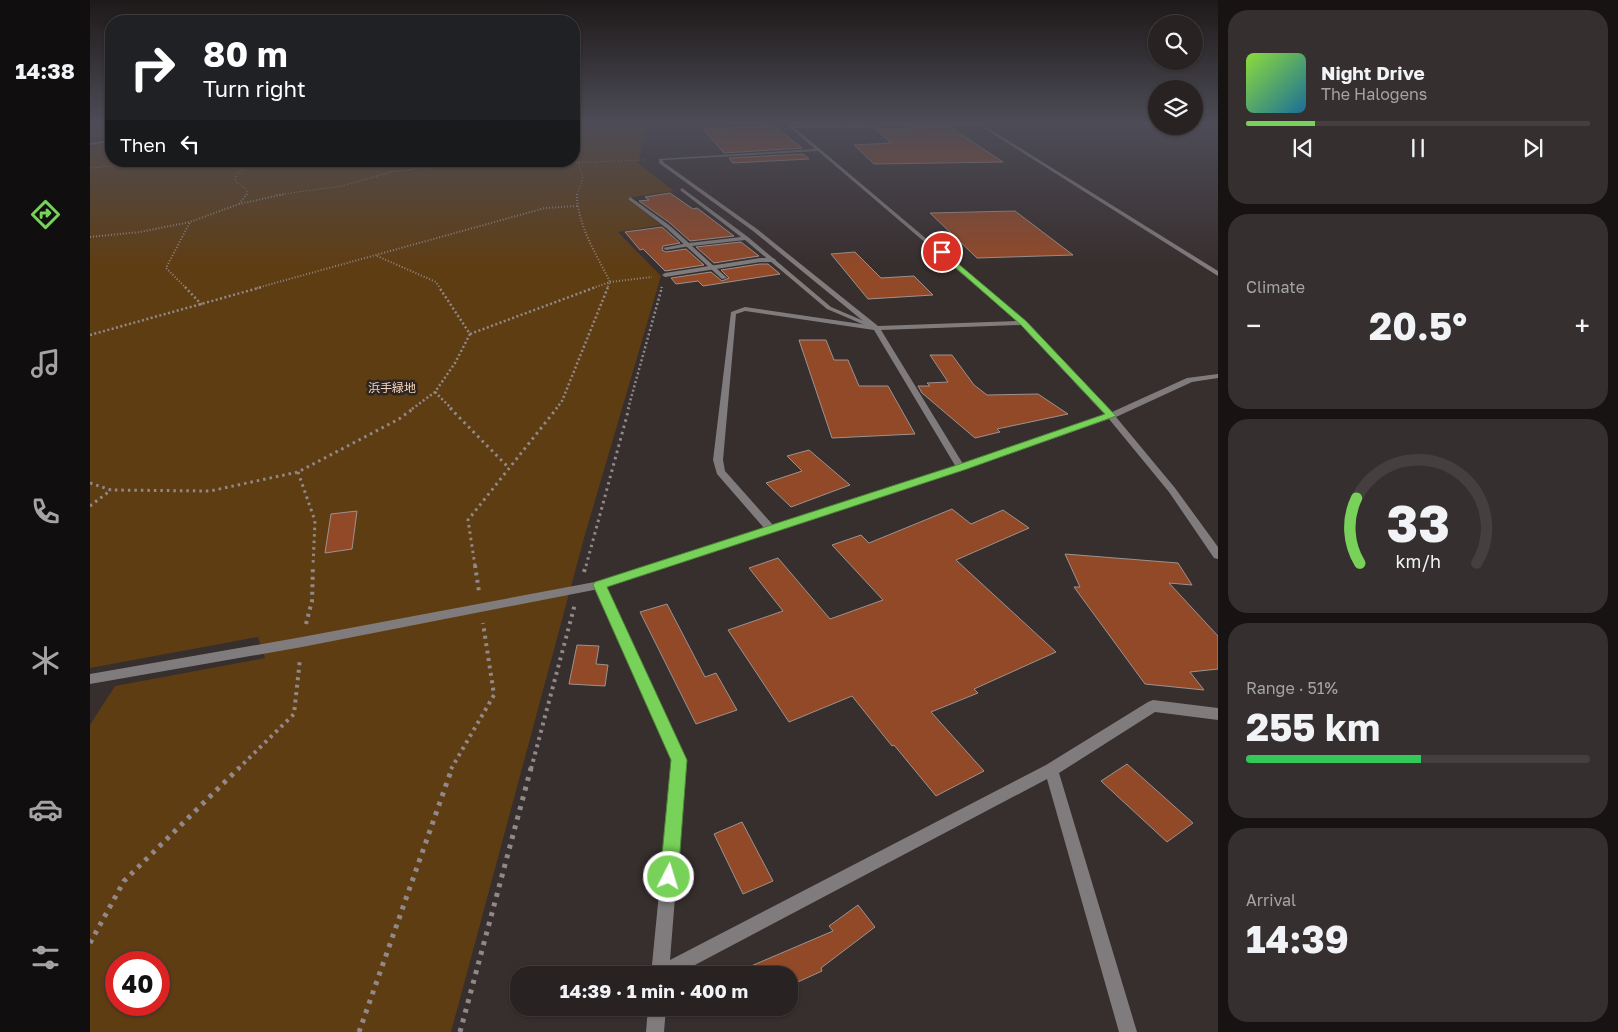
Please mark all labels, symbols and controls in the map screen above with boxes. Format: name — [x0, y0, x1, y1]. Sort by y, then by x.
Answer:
map controls — [1148, 15, 1203, 135]
button: search — [1148, 15, 1203, 70]
text: 80 m — [203, 33, 288, 75]
icon: right — [120, 35, 185, 100]
text: 14:38 — [15, 57, 75, 84]
text: Night Drive — [1321, 61, 1425, 84]
text: Turn right — [203, 75, 306, 102]
button: layers — [1148, 80, 1203, 135]
text: The Halogens — [1321, 84, 1427, 104]
icon: left — [176, 130, 204, 158]
text: Then — [120, 133, 166, 156]
icon: previous — [1289, 134, 1317, 162]
icon: pause — [1404, 134, 1432, 162]
icon: next — [1519, 134, 1547, 162]
icon: directions — [28, 197, 63, 232]
pin — [921, 231, 963, 273]
icon: arrive — [928, 238, 956, 266]
text: Climate — [1246, 277, 1305, 297]
text: 20.5° — [1369, 303, 1467, 348]
text: − — [1246, 309, 1261, 342]
text: + — [1575, 309, 1590, 342]
icon: music — [28, 346, 63, 381]
park label: 浜手緑地 — [368, 380, 416, 395]
text: 33 — [1386, 491, 1450, 553]
icon: phone — [28, 494, 63, 529]
text: km/h — [1395, 550, 1441, 572]
icon: climate — [28, 643, 63, 678]
text: Range · 51% — [1246, 678, 1338, 698]
text: 255 km — [1246, 704, 1380, 749]
icon: car — [28, 792, 63, 827]
position arrow — [642, 850, 694, 902]
text: Arrival — [1246, 890, 1296, 910]
text: 14:39 — [1246, 916, 1349, 961]
icon: filters — [28, 940, 63, 975]
speed limit sign: 40 — [105, 951, 170, 1016]
text: 14:39 · 1 min · 400 m — [560, 979, 748, 1002]

